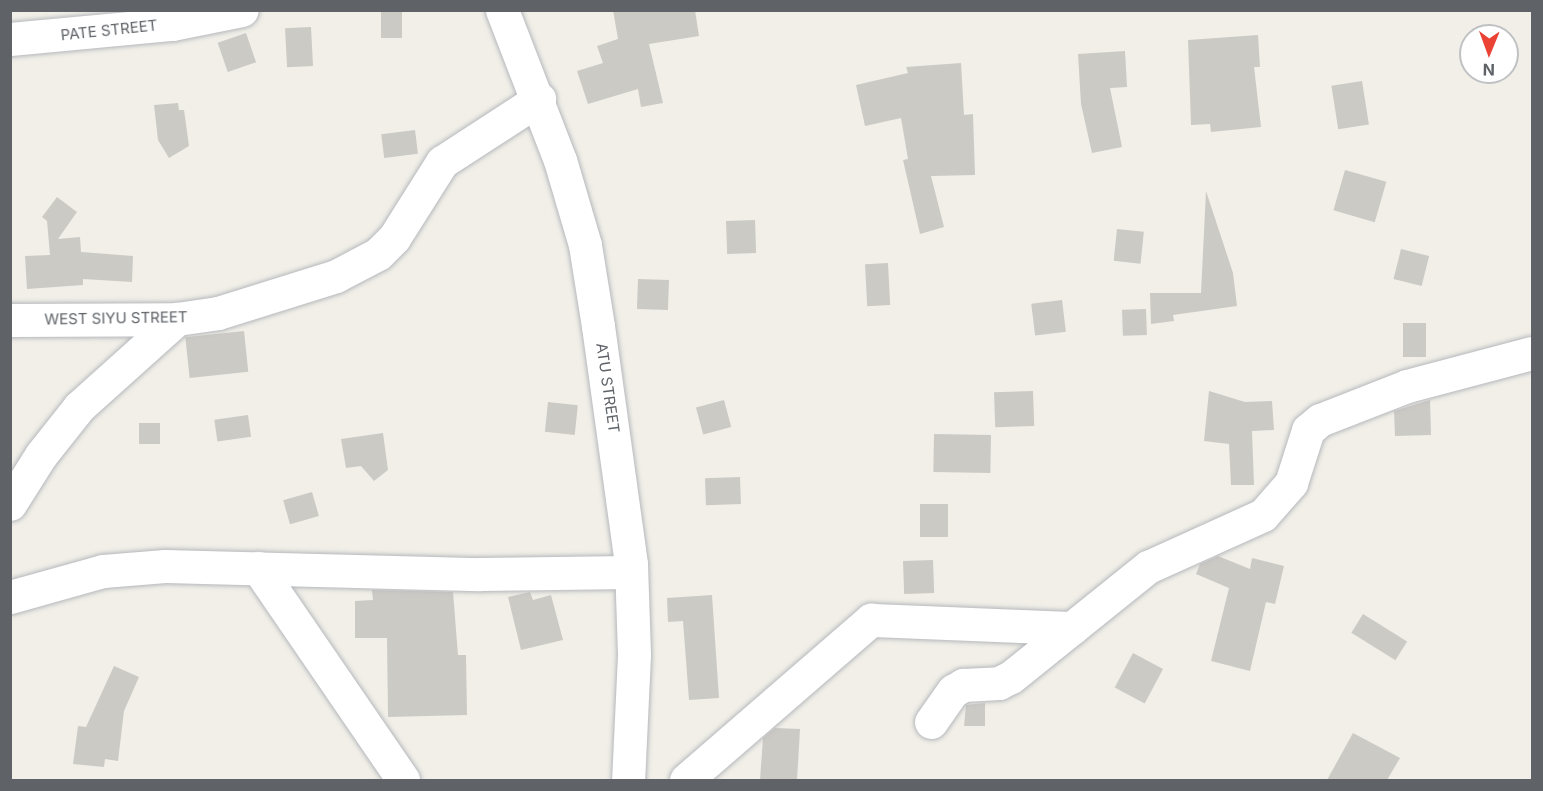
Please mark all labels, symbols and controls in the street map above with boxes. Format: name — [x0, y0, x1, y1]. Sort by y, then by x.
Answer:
street label: PATE STREET — [60, 16, 158, 44]
north arrow — [1459, 24, 1519, 84]
text: N — [1482, 60, 1495, 80]
street label: WEST SIYU STREET — [44, 308, 188, 328]
street label: ATU STREET — [593, 342, 623, 434]

